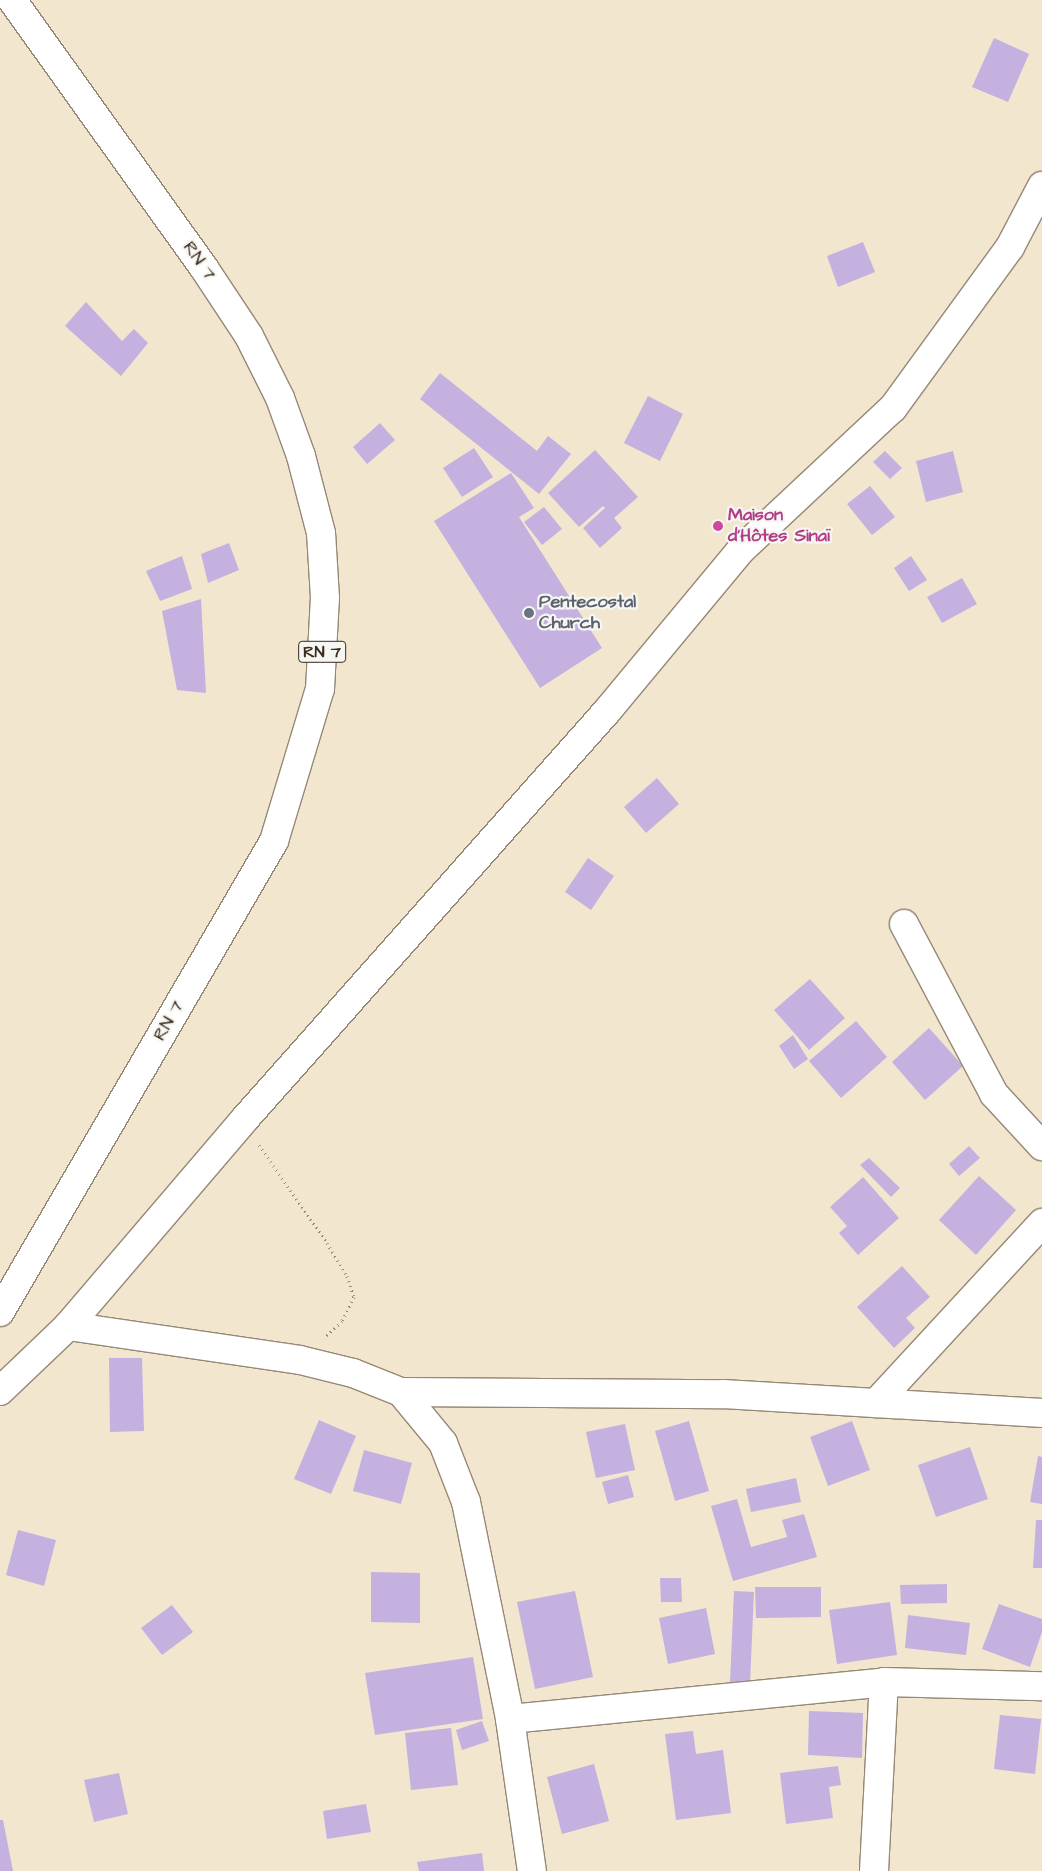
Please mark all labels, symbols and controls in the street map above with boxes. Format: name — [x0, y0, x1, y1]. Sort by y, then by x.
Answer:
street label: RN 7 — [178, 237, 220, 285]
place label: Maison d'Hôtes Sinaï — [728, 505, 830, 548]
marker: Maison d'Hôtes Sinaï — [712, 520, 724, 532]
place label: Pentecostal Church — [539, 592, 636, 634]
marker: Pentecostal Church — [523, 607, 535, 619]
road number: RN 7 — [297, 638, 347, 666]
street label: RN 7 — [149, 997, 189, 1045]

